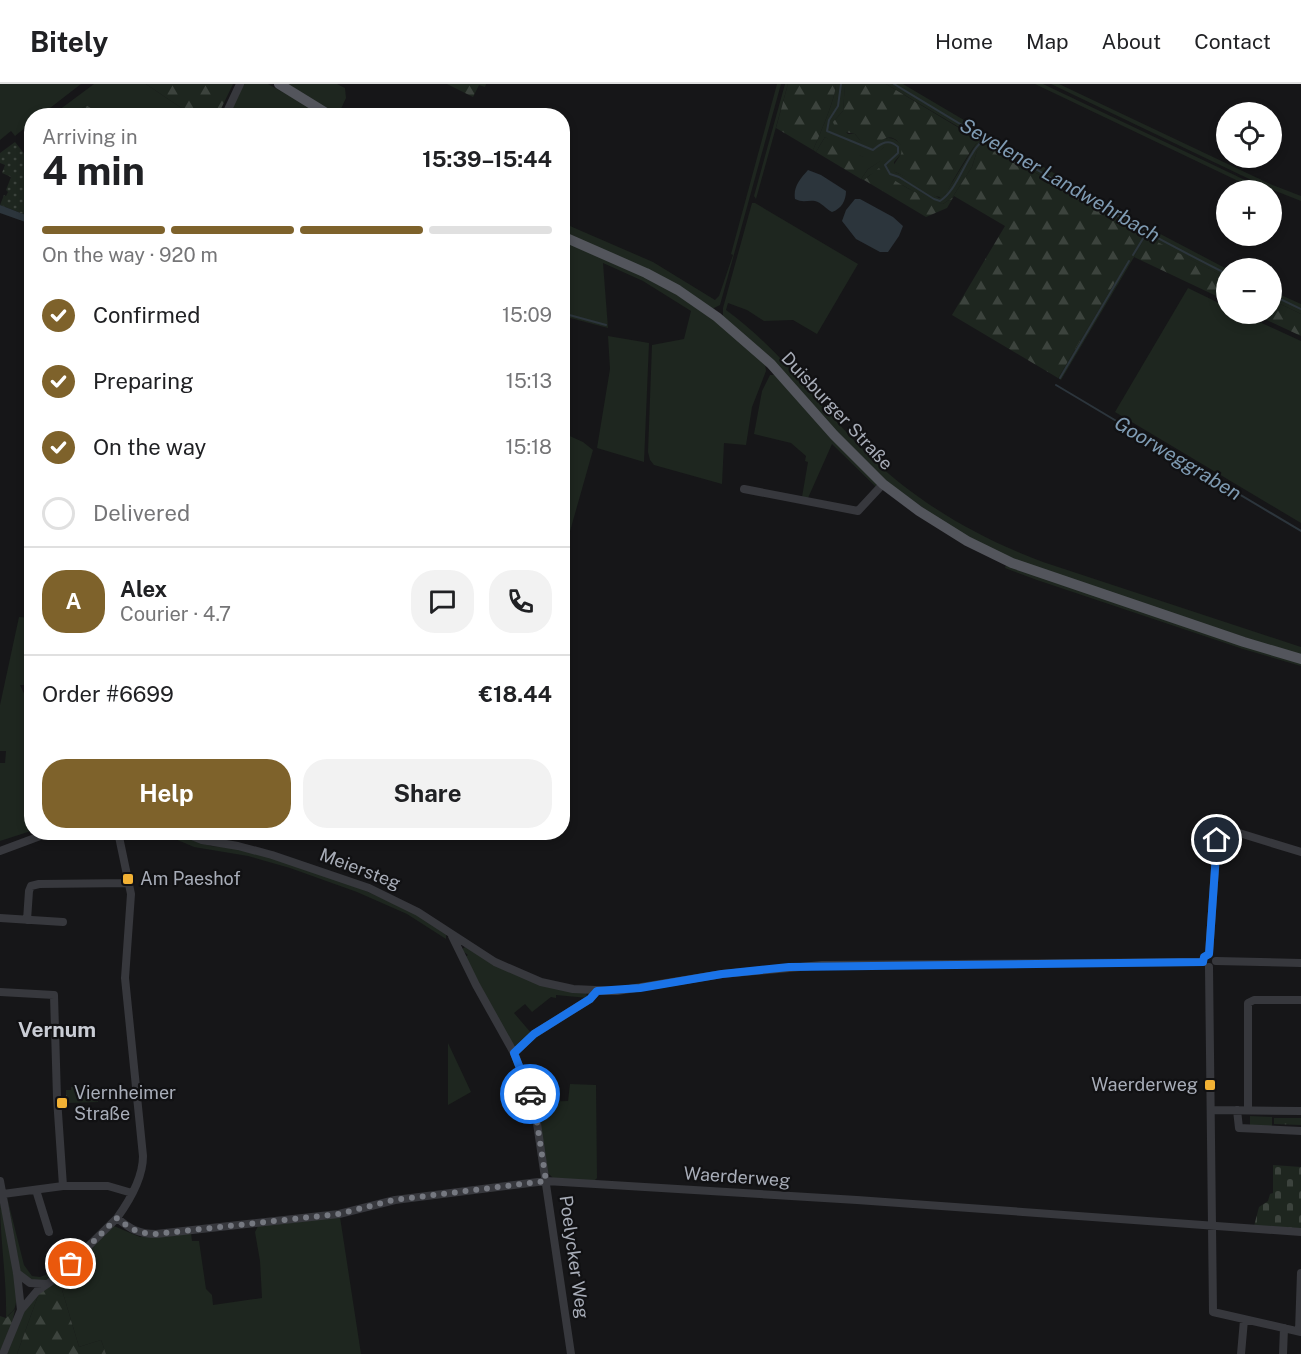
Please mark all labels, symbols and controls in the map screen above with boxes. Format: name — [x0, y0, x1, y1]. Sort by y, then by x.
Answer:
text: Bitely — [30, 25, 108, 58]
text: Home — [935, 29, 993, 54]
text: Map — [1026, 29, 1069, 54]
text: About — [1102, 29, 1161, 54]
text: Contact — [1194, 29, 1271, 54]
map controls — [1216, 102, 1282, 324]
button: locate — [1216, 102, 1282, 168]
water label: Sevelener Landwehrbach — [956, 113, 1164, 247]
text: Arriving in — [42, 125, 137, 149]
text: 15:39–15:44 — [422, 146, 552, 172]
text: 4 min — [42, 148, 145, 194]
button: + — [1216, 180, 1282, 246]
text: On the way · 920 m — [42, 243, 218, 267]
button: − — [1216, 258, 1282, 324]
icon: check — [42, 299, 75, 332]
text: Confirmed — [93, 302, 200, 328]
text: 15:09 — [502, 303, 552, 327]
street label: Duisburger Straße — [777, 347, 897, 474]
icon: check — [42, 365, 75, 398]
text: Preparing — [93, 368, 194, 394]
text: 15:13 — [506, 369, 552, 393]
water label: Goorweggraben — [1110, 411, 1246, 505]
icon: check — [42, 431, 75, 464]
text: On the way — [93, 434, 206, 460]
text: 15:18 — [505, 435, 552, 459]
text: Delivered — [93, 500, 190, 526]
button: chat — [411, 570, 474, 633]
button: phone — [489, 570, 552, 633]
text: Alex — [120, 576, 167, 602]
text: A — [66, 588, 81, 614]
text: Courier · 4.7 — [120, 602, 231, 626]
text: Order #6699 — [42, 681, 174, 707]
text: €18.44 — [479, 681, 552, 707]
button: Help — [42, 759, 291, 828]
button: Share — [303, 759, 552, 828]
pin — [1191, 814, 1242, 865]
icon: home — [1200, 823, 1233, 856]
street label: Meiersteg — [317, 844, 403, 894]
place label: Am Paeshof — [140, 868, 241, 889]
marker: Am Paeshof — [121, 872, 135, 886]
district label: Vernum — [18, 1017, 96, 1042]
courier — [500, 1064, 560, 1124]
place label: Waerderweg — [1091, 1074, 1198, 1095]
icon: car — [514, 1078, 547, 1111]
marker: Waerderweg — [1203, 1078, 1217, 1092]
place label: Viernheimer Straße — [74, 1082, 176, 1124]
marker: Viernheimer Straße — [55, 1096, 69, 1110]
street label: Waerderweg — [683, 1162, 791, 1191]
street label: Poelycker Weg — [555, 1194, 594, 1320]
pin — [45, 1238, 96, 1289]
icon: bag — [54, 1247, 87, 1280]

